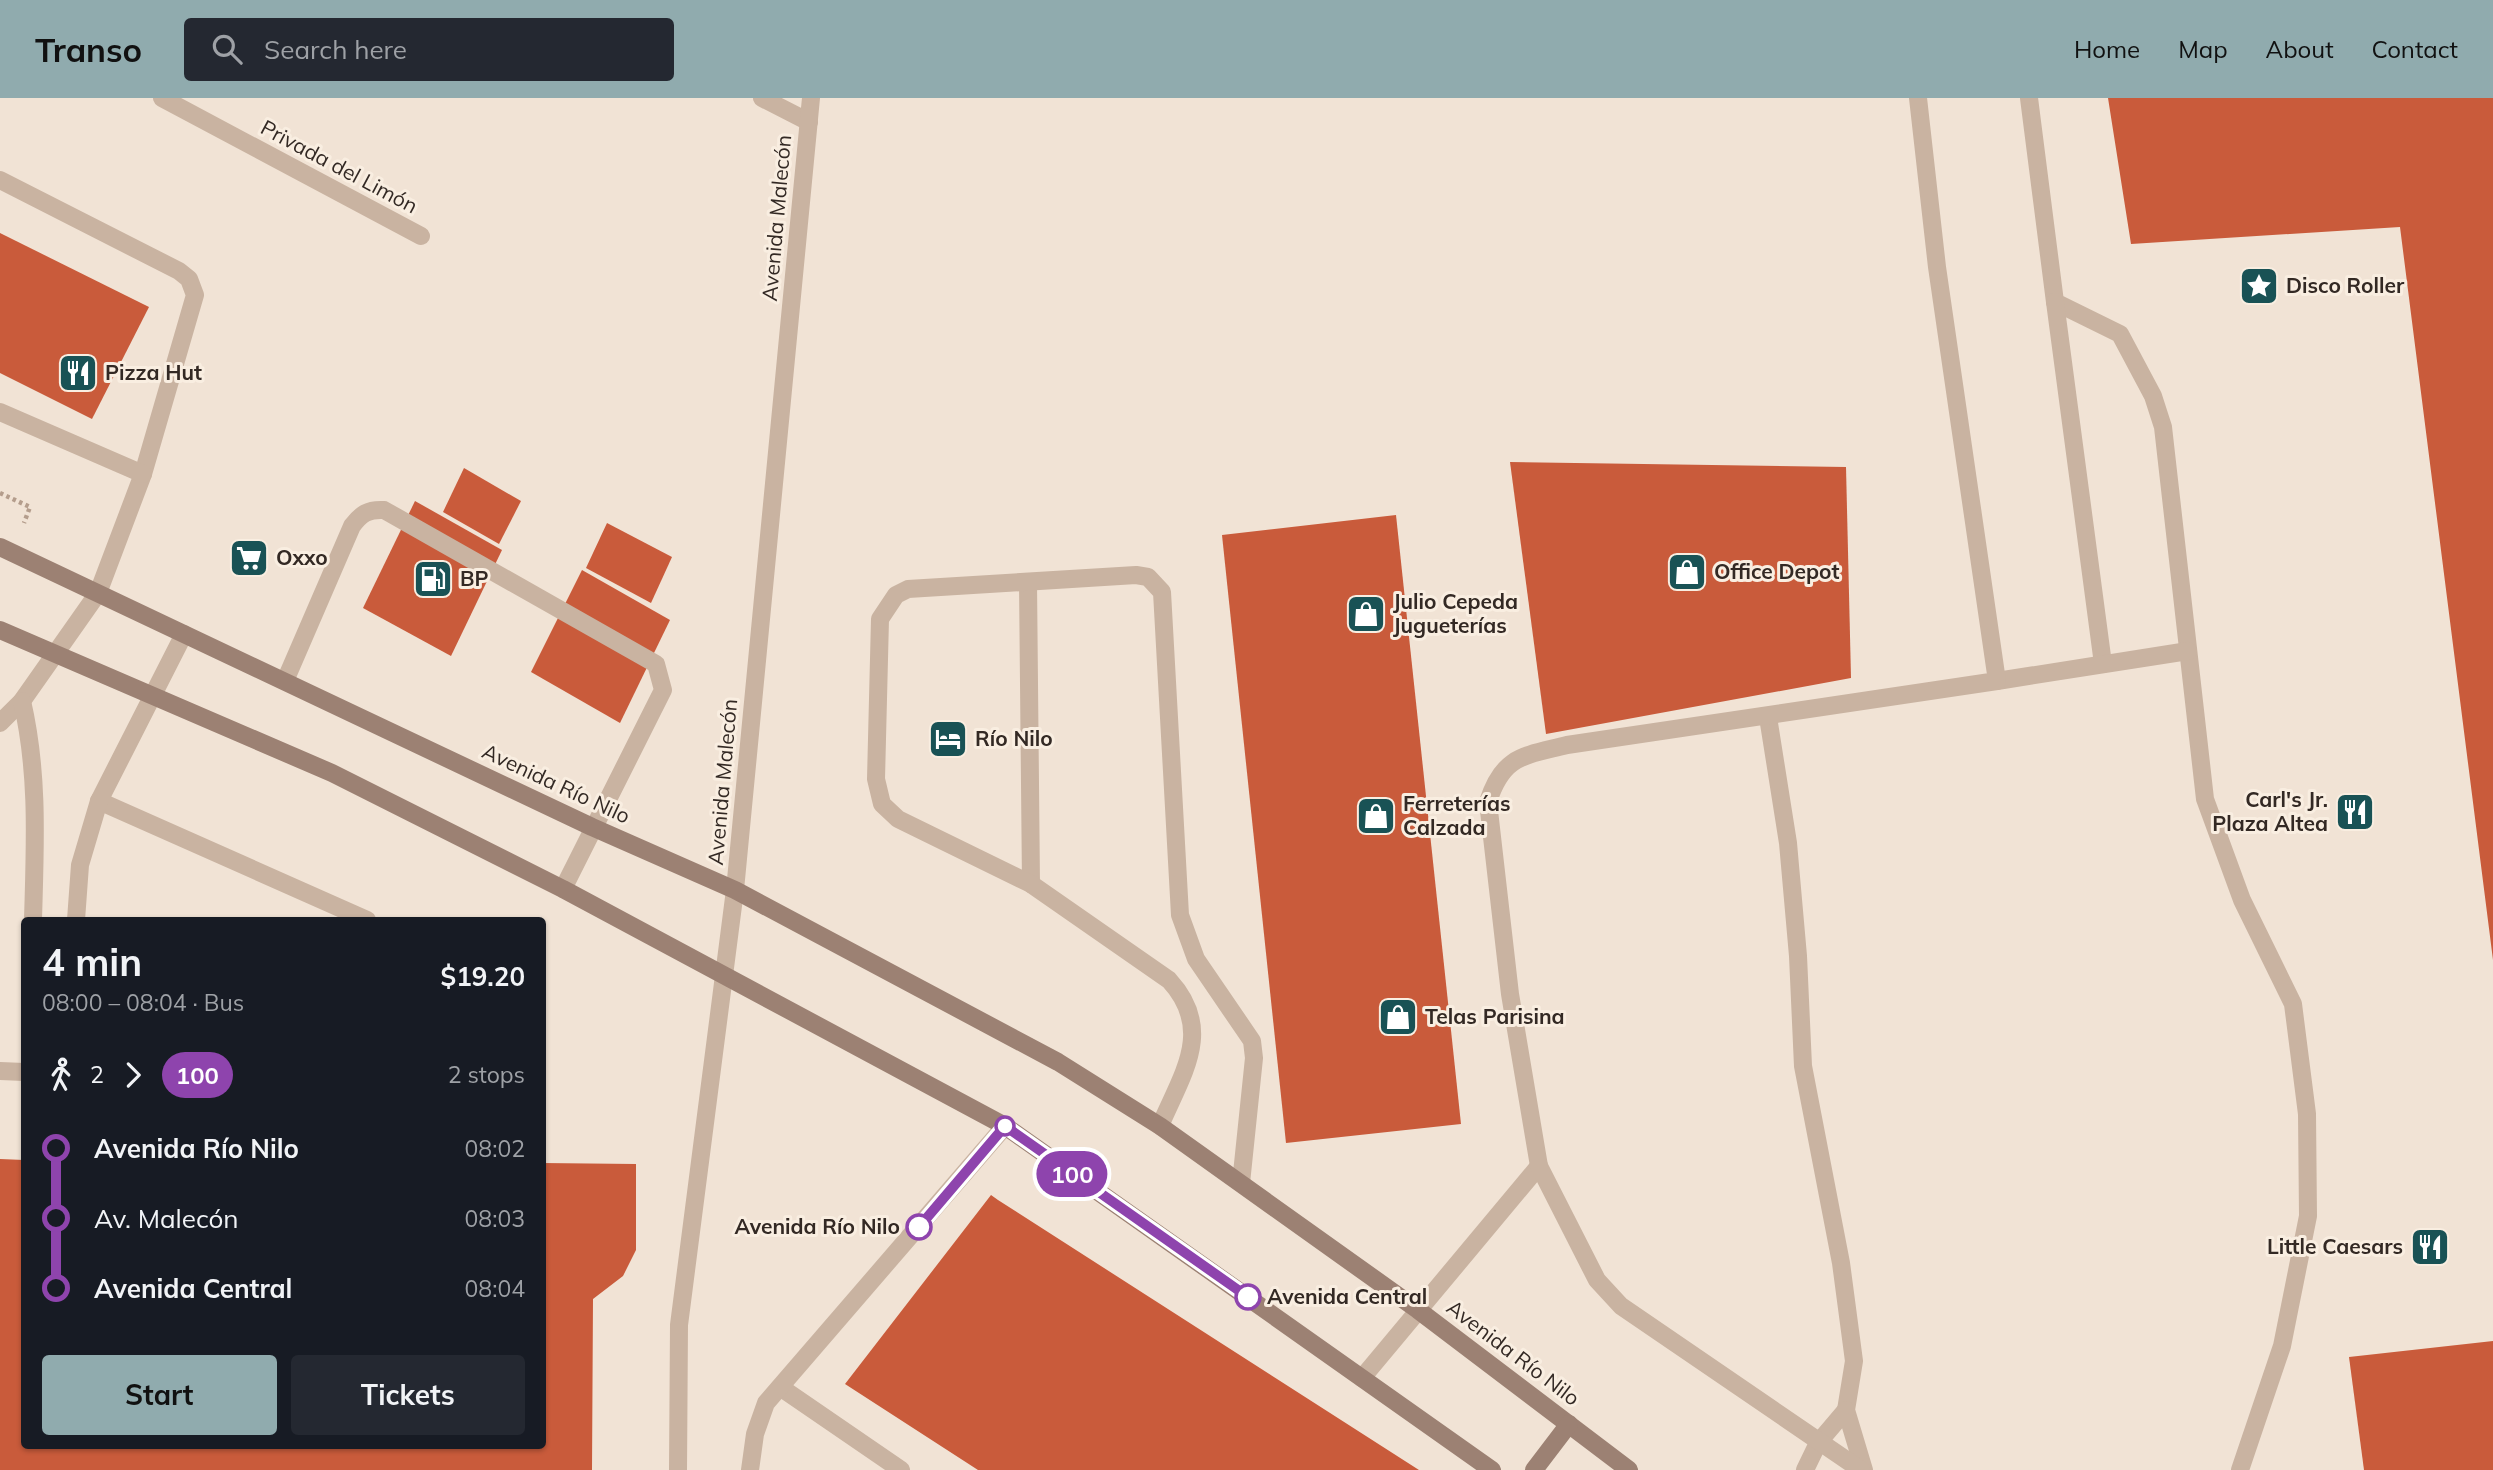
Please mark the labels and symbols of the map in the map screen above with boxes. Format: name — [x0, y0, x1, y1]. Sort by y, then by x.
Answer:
street label: Privada del Limón — [257, 114, 422, 218]
street label: Avenida Malecón — [756, 134, 796, 302]
place icon: Disco Roller — [2238, 265, 2280, 307]
place label: Disco Roller — [2286, 272, 2405, 298]
restaurant icon: Pizza Hut — [57, 352, 99, 394]
place label: Pizza Hut — [105, 359, 202, 385]
supermarket icon: Oxxo — [228, 537, 270, 579]
place label: Oxxo — [276, 544, 328, 570]
shop icon: Office Depot — [1666, 551, 1708, 593]
fuel station icon: BP — [412, 558, 454, 600]
place label: Office Depot — [1714, 558, 1839, 584]
place label: BP — [460, 565, 488, 591]
place label: Julio Cepeda Jugueterías — [1393, 588, 1518, 638]
shop icon: Julio Cepeda Jugueterías — [1345, 593, 1387, 635]
street label: Avenida Malecón — [702, 698, 742, 866]
hotel icon: Río Nilo — [927, 718, 969, 760]
place label: Río Nilo — [975, 725, 1053, 751]
street label: Avenida Río Nilo — [478, 738, 634, 829]
place label: Carl's Jr. Plaza Altea — [2212, 786, 2328, 836]
place label: Ferreterías Calzada — [1403, 790, 1511, 840]
restaurant icon: Carl's Jr. Plaza Altea — [2334, 791, 2376, 833]
shop icon: Ferreterías Calzada — [1355, 795, 1397, 837]
shop icon: Telas Parisina — [1377, 996, 1419, 1038]
place label: Telas Parisina — [1425, 1003, 1565, 1029]
unlabelled marker — [995, 1116, 1015, 1136]
line badge: 100 — [1032, 1151, 1112, 1197]
place label: Avenida Río Nilo — [735, 1213, 900, 1239]
marker: Avenida Río Nilo — [906, 1214, 932, 1240]
restaurant icon: Little Caesars — [2409, 1226, 2451, 1268]
place label: Little Caesars — [2267, 1233, 2403, 1259]
place label: Avenida Central — [1267, 1283, 1427, 1309]
marker: Avenida Central — [1235, 1284, 1261, 1310]
street label: Avenida Río Nilo — [1442, 1294, 1585, 1411]

